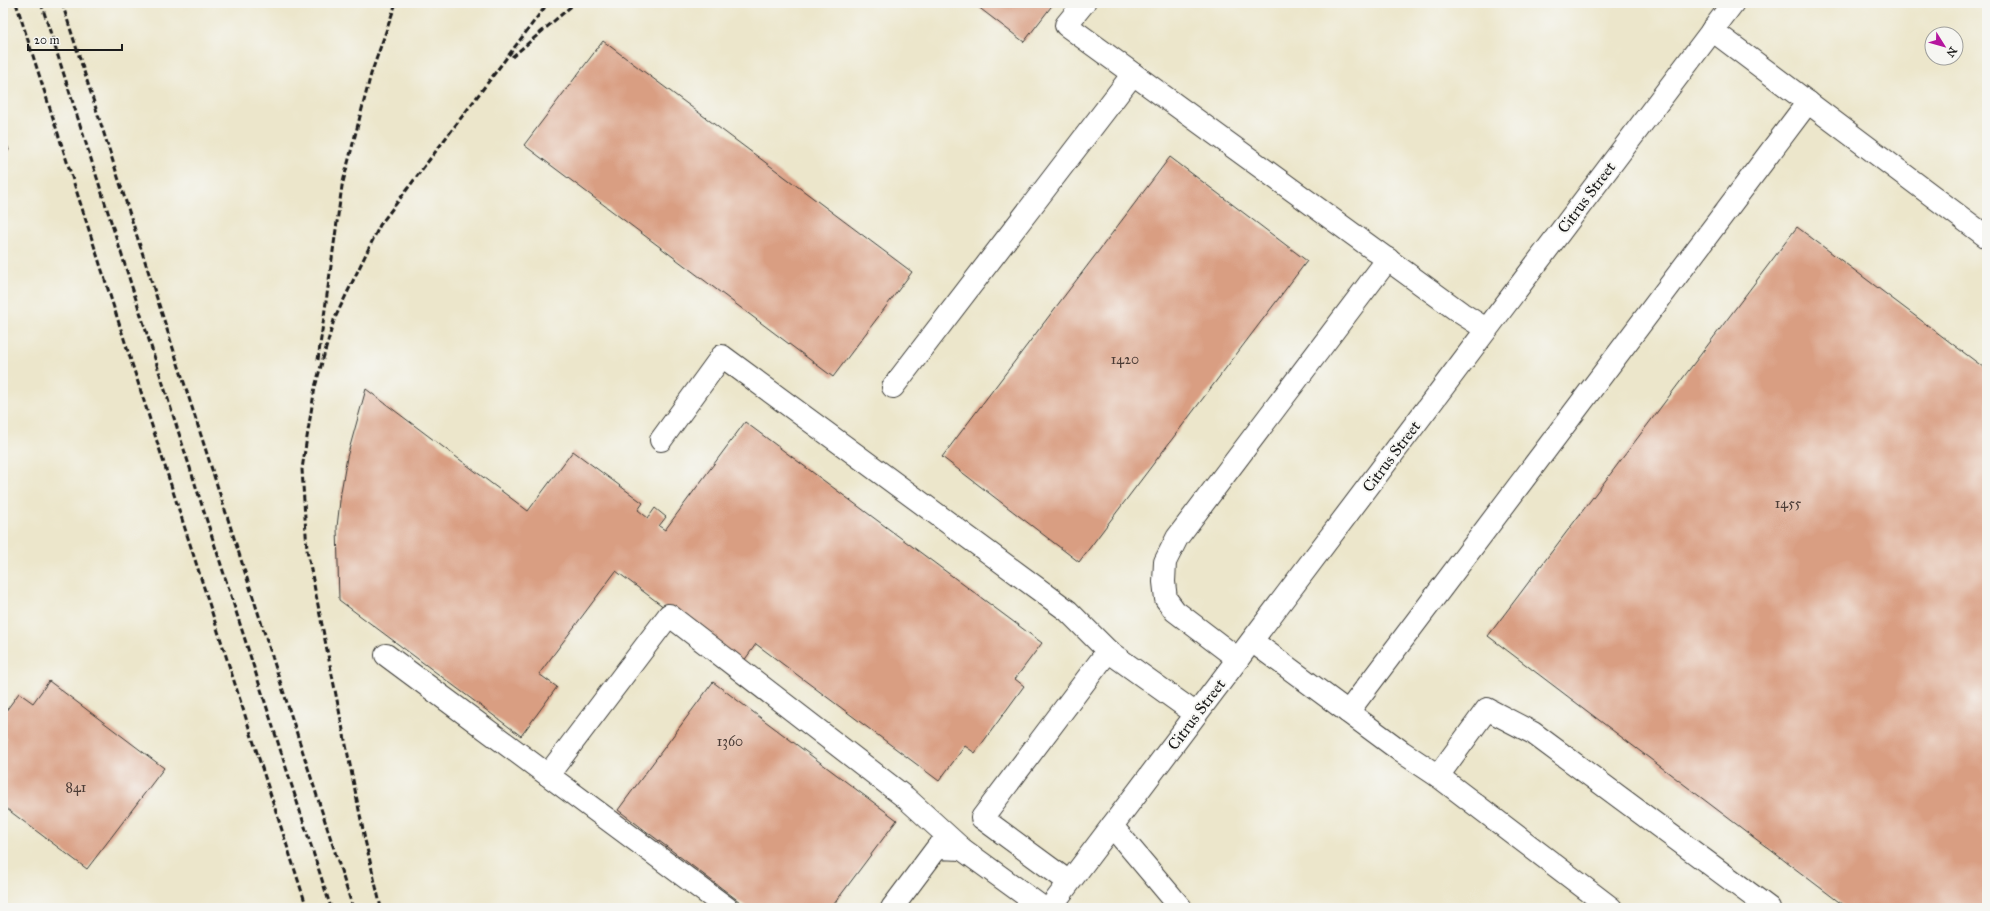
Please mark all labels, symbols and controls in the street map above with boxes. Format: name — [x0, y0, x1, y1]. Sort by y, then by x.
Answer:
scale bar — [28, 26, 122, 52]
north arrow — [1924, 26, 1964, 66]
text: 20 m — [34, 33, 60, 47]
text: N — [1943, 44, 1960, 60]
street label: Citrus Street — [1553, 158, 1620, 237]
house number: 1420 — [1111, 351, 1139, 368]
street label: Citrus Street — [1358, 417, 1425, 496]
house number: 1455 — [1775, 495, 1802, 512]
street label: Citrus Street — [1163, 675, 1230, 754]
house number: 1360 — [717, 733, 743, 750]
house number: 841 — [66, 779, 87, 796]

